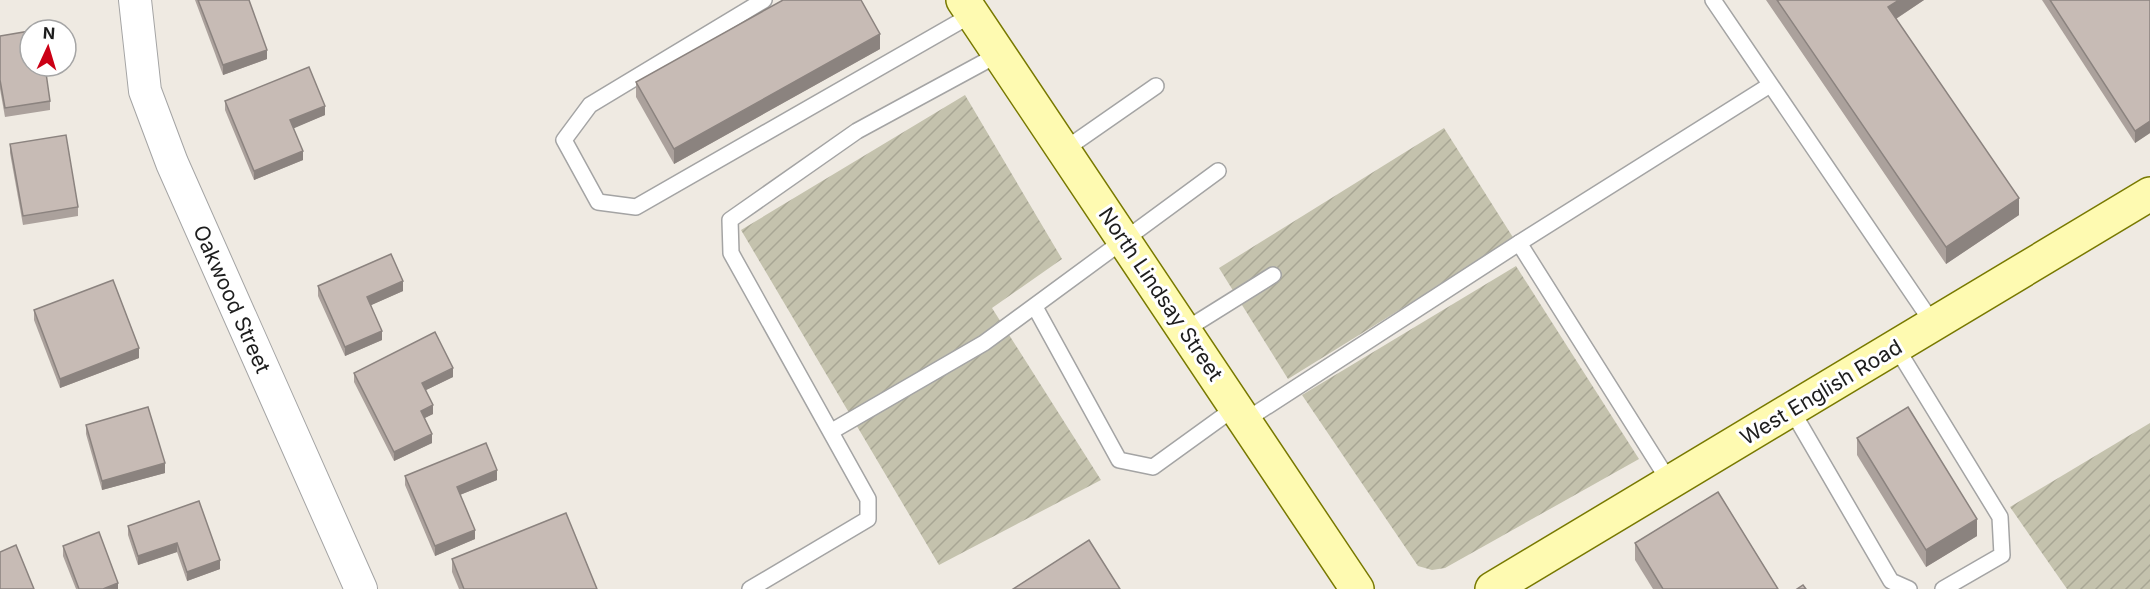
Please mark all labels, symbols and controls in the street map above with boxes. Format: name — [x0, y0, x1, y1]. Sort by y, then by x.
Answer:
north arrow — [18, 18, 78, 78]
text: N — [42, 23, 56, 43]
street label: North Lindsay Street — [1094, 203, 1228, 385]
street label: Oakwood Street — [188, 221, 276, 377]
street label: West English Road — [1736, 334, 1906, 450]

